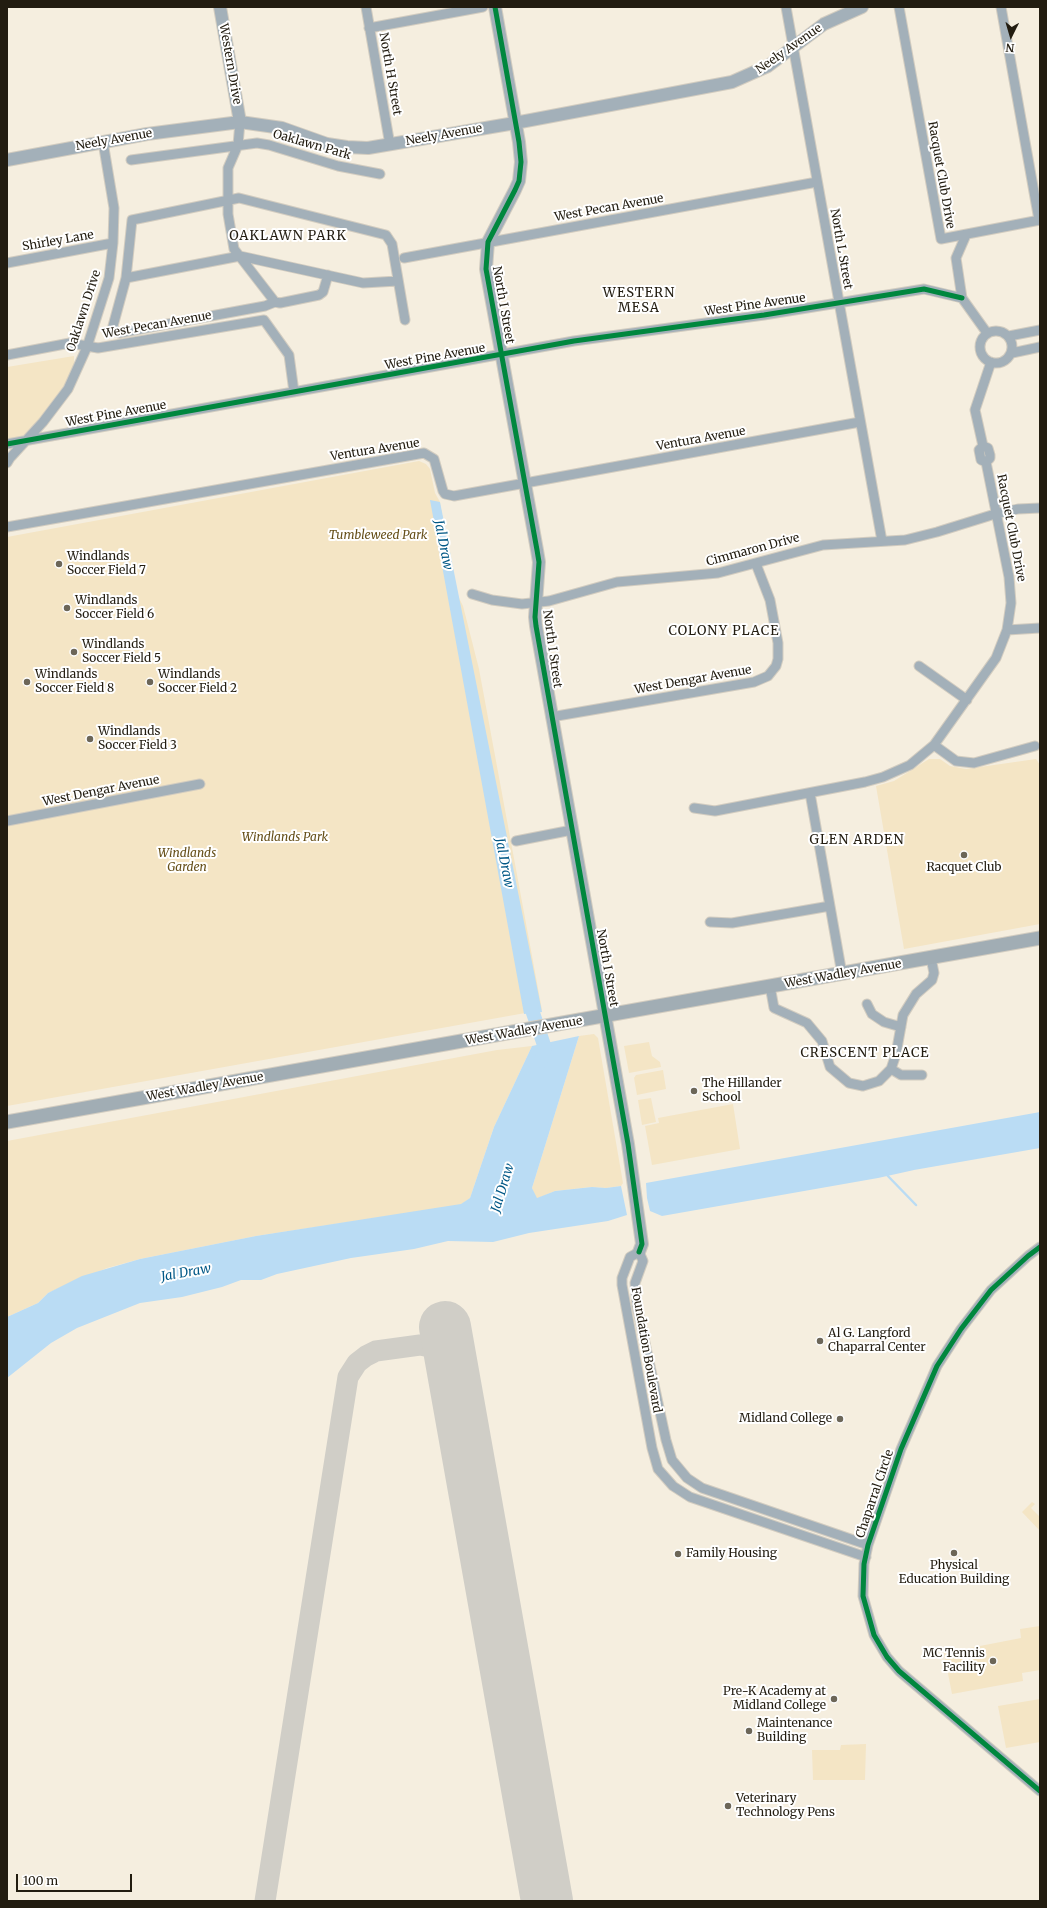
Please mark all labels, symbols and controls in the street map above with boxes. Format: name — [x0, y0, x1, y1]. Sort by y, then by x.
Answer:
north arrow — [991, 16, 1031, 56]
street label: Neely Avenue — [753, 21, 825, 77]
street label: Western Drive — [216, 22, 244, 106]
street label: North H Street — [376, 32, 404, 116]
text: N — [1005, 41, 1015, 55]
street label: Racquet Club Drive — [924, 120, 958, 230]
street label: Neely Avenue — [405, 121, 483, 149]
street label: Neely Avenue — [75, 126, 153, 154]
street label: Oaklawn Park — [271, 127, 353, 163]
street label: West Pecan Avenue — [553, 191, 665, 225]
street label: North L Street — [827, 208, 855, 290]
street label: Shirley Lane — [21, 228, 95, 254]
district label: OAKLAWN PARK — [229, 228, 347, 244]
street label: North I Street — [489, 265, 517, 345]
street label: Oaklawn Drive — [64, 268, 104, 354]
district label: WESTERN MESA — [603, 285, 675, 316]
street label: West Pine Avenue — [704, 291, 806, 319]
street label: West Pecan Avenue — [101, 308, 213, 342]
street label: West Pine Avenue — [384, 341, 486, 373]
street label: West Pine Avenue — [65, 398, 167, 430]
street label: Ventura Avenue — [655, 424, 747, 454]
street label: Ventura Avenue — [329, 436, 421, 464]
street label: Racquet Club Drive — [994, 473, 1028, 583]
water label: Jal Draw — [431, 519, 455, 571]
park label: Tumbleweed Park — [329, 529, 427, 543]
street label: Cimmaron Drive — [705, 531, 801, 569]
place label: Windlands Soccer Field 7 — [67, 550, 146, 578]
marker: Windlands Soccer Field 7 — [54, 559, 64, 569]
place label: Windlands Soccer Field 6 — [75, 594, 154, 622]
marker: Windlands Soccer Field 6 — [62, 603, 72, 613]
street label: North I Street — [539, 609, 565, 689]
district label: COLONY PLACE — [669, 623, 779, 639]
place label: Windlands Soccer Field 5 — [82, 638, 161, 666]
marker: Windlands Soccer Field 5 — [69, 647, 79, 657]
street label: West Dengar Avenue — [633, 663, 753, 697]
place label: Windlands Soccer Field 8 — [35, 668, 114, 696]
place label: Windlands Soccer Field 2 — [158, 668, 237, 696]
marker: Windlands Soccer Field 8 — [22, 677, 32, 687]
marker: Windlands Soccer Field 2 — [145, 677, 155, 687]
place label: Windlands Soccer Field 3 — [98, 725, 177, 753]
marker: Windlands Soccer Field 3 — [85, 734, 95, 744]
street label: West Dengar Avenue — [41, 773, 161, 809]
park label: Windlands Park — [242, 831, 328, 845]
district label: GLEN ARDEN — [810, 832, 904, 848]
water label: Jal Draw — [492, 837, 516, 889]
park label: Windlands Garden — [158, 847, 216, 875]
marker: Racquet Club — [959, 850, 969, 860]
place label: Racquet Club — [926, 861, 1002, 875]
street label: North I Street — [593, 928, 621, 1008]
street label: West Wadley Avenue — [783, 957, 903, 991]
street label: West Wadley Avenue — [464, 1014, 584, 1048]
district label: CRESCENT PLACE — [800, 1045, 930, 1061]
street label: West Wadley Avenue — [145, 1070, 265, 1104]
place label: The Hillander School — [702, 1077, 782, 1105]
marker: The Hillander School — [689, 1086, 699, 1096]
water label: Jal Draw — [488, 1162, 518, 1214]
water label: Jal Draw — [160, 1261, 212, 1285]
street label: Foundation Boulevard — [628, 1286, 664, 1414]
place label: Al G. Langford Chaparral Center — [828, 1327, 926, 1355]
marker: Al G. Langford Chaparral Center — [815, 1336, 825, 1346]
place label: Midland College — [739, 1412, 832, 1426]
marker: Midland College — [835, 1414, 845, 1424]
street label: Chaparral Circle — [853, 1448, 897, 1540]
place label: Family Housing — [686, 1547, 777, 1561]
marker: Physical Education Building — [949, 1548, 959, 1558]
marker: Family Housing — [673, 1549, 683, 1559]
place label: Physical Education Building — [899, 1559, 1009, 1587]
place label: MC Tennis Facility — [923, 1647, 985, 1675]
marker: MC Tennis Facility — [988, 1656, 998, 1666]
place label: Pre-K Academy at Midland College — [723, 1685, 826, 1713]
marker: Pre-K Academy at Midland College — [829, 1694, 839, 1704]
place label: Maintenance Building — [757, 1717, 832, 1745]
marker: Maintenance Building — [744, 1726, 754, 1736]
place label: Veterinary Technology Pens — [736, 1792, 835, 1820]
marker: Veterinary Technology Pens — [723, 1801, 733, 1811]
scale bar — [18, 1866, 134, 1892]
text: 100 m — [23, 1873, 58, 1888]

